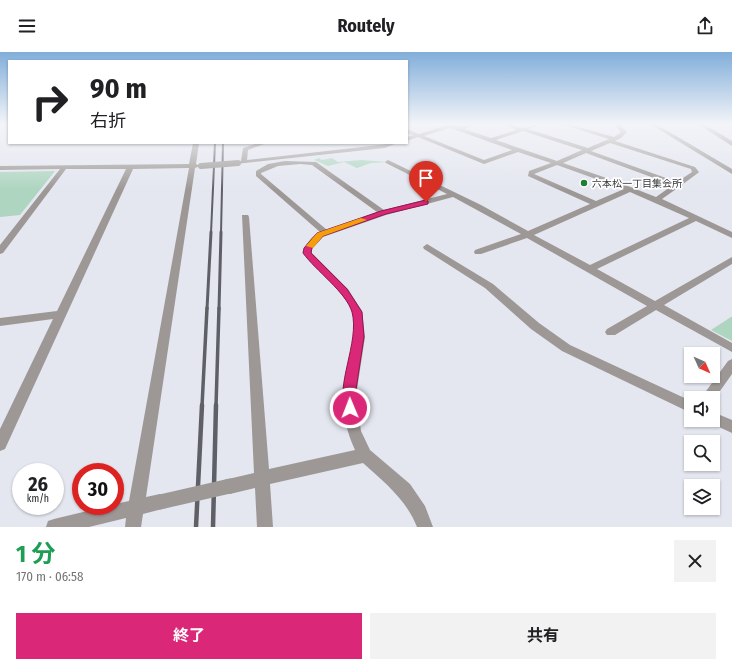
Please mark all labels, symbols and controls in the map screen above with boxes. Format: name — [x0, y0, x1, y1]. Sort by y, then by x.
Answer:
icon: menu — [16, 15, 38, 37]
text: Routely — [337, 15, 395, 37]
icon: share — [694, 15, 716, 37]
text: 90 m — [90, 72, 147, 105]
icon: right — [24, 76, 76, 128]
text: 右折 — [90, 110, 126, 132]
pin — [409, 161, 443, 202]
icon: arrive — [415, 167, 437, 189]
marker: 六本松一丁目集会所 — [579, 178, 589, 188]
place label: 六本松一丁目集会所 — [592, 178, 682, 190]
north arrow — [684, 347, 720, 383]
map controls — [684, 347, 720, 515]
position arrow — [329, 387, 371, 429]
button: sound — [684, 391, 720, 427]
button: search — [684, 435, 720, 471]
speed limit sign: 30 — [72, 463, 124, 515]
text: 26 — [28, 472, 48, 496]
button: layers — [684, 479, 720, 515]
text: km/h — [27, 493, 49, 505]
text: 1 分 — [16, 540, 55, 568]
button: close — [674, 540, 716, 582]
text: 170 m · 06:58 — [16, 569, 83, 584]
button: 終了 — [16, 613, 362, 659]
button: 共有 — [370, 613, 716, 659]

